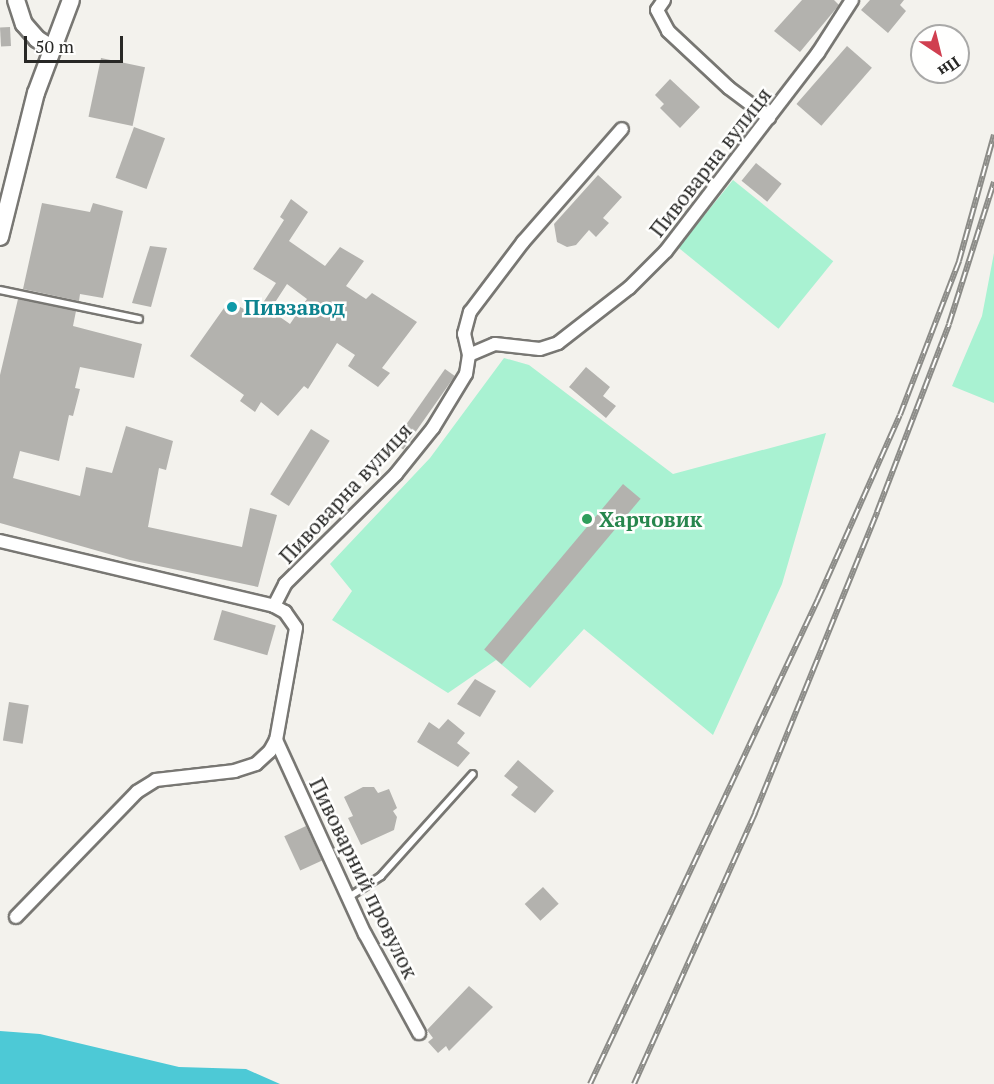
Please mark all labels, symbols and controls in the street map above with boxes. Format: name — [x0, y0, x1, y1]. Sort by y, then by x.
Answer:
scale bar — [27, 24, 126, 62]
north arrow — [910, 24, 970, 84]
text: 50 m — [35, 34, 74, 58]
text: Пн — [934, 52, 965, 83]
street label: Пивоварна вулиця — [644, 82, 776, 242]
place label: Пивзавод — [244, 294, 345, 320]
marker: Пивзавод — [225, 300, 239, 314]
street label: Пивоварна вулиця — [274, 418, 416, 568]
place label: Харчовик — [599, 506, 702, 532]
marker: Харчовик — [580, 512, 594, 526]
street label: Пивоварний провулок — [305, 774, 423, 982]

